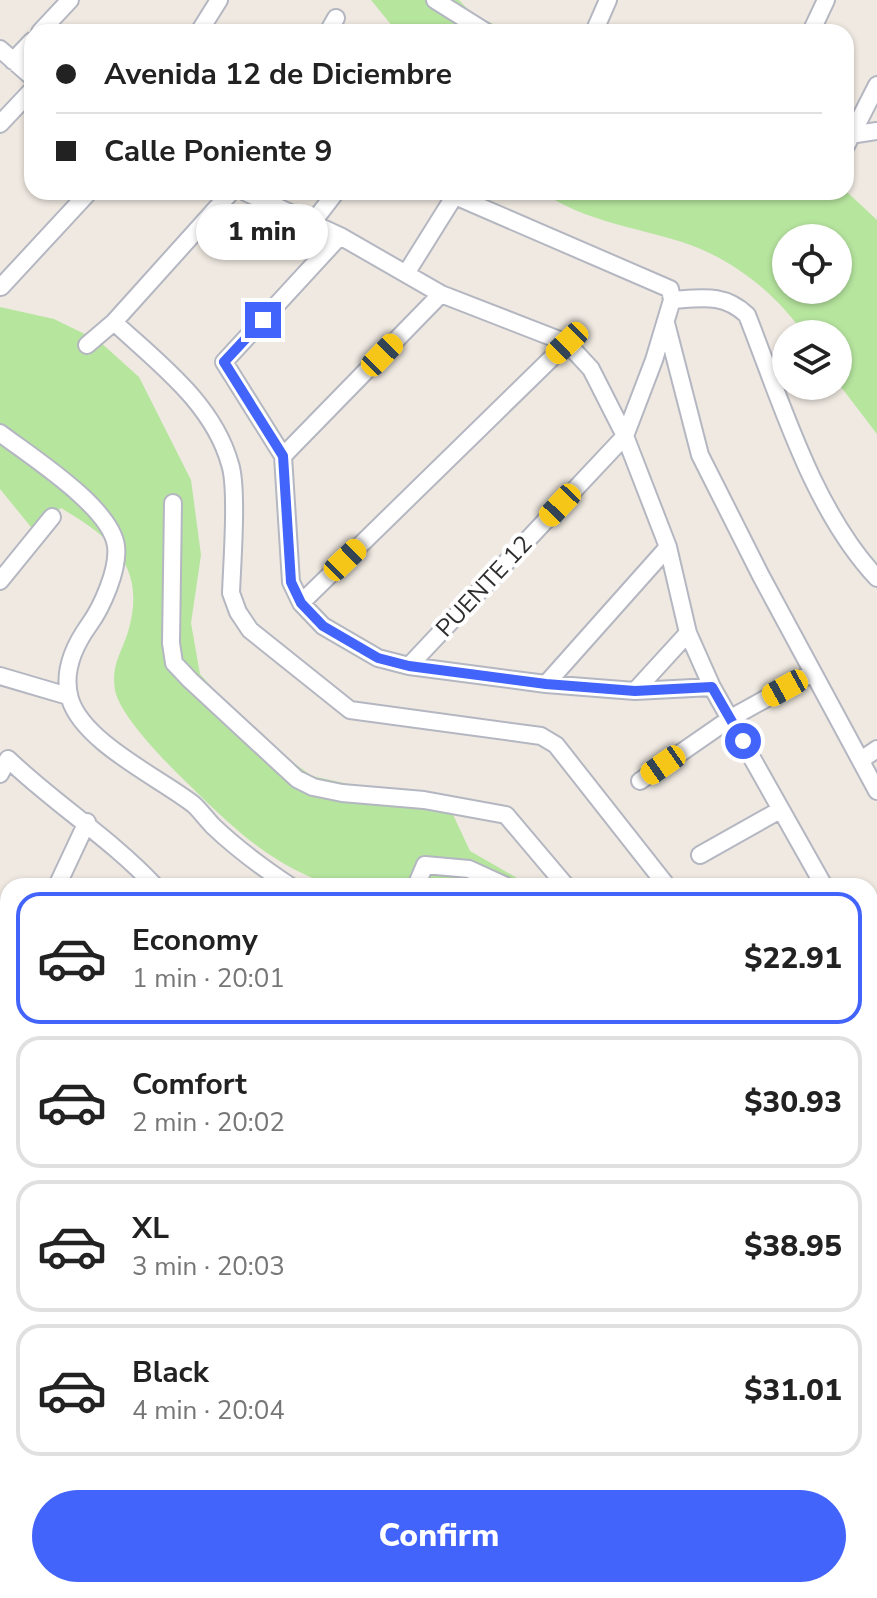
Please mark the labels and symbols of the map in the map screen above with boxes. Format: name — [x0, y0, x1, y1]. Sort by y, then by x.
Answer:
callout: 1 min — [197, 204, 329, 260]
route end — [245, 302, 281, 338]
car — [541, 318, 593, 368]
car — [357, 329, 407, 381]
car — [535, 479, 585, 531]
street label: PUENTE 12 — [429, 528, 539, 644]
car — [319, 535, 371, 585]
car — [758, 666, 812, 710]
route start — [725, 723, 761, 759]
car — [636, 741, 690, 789]

